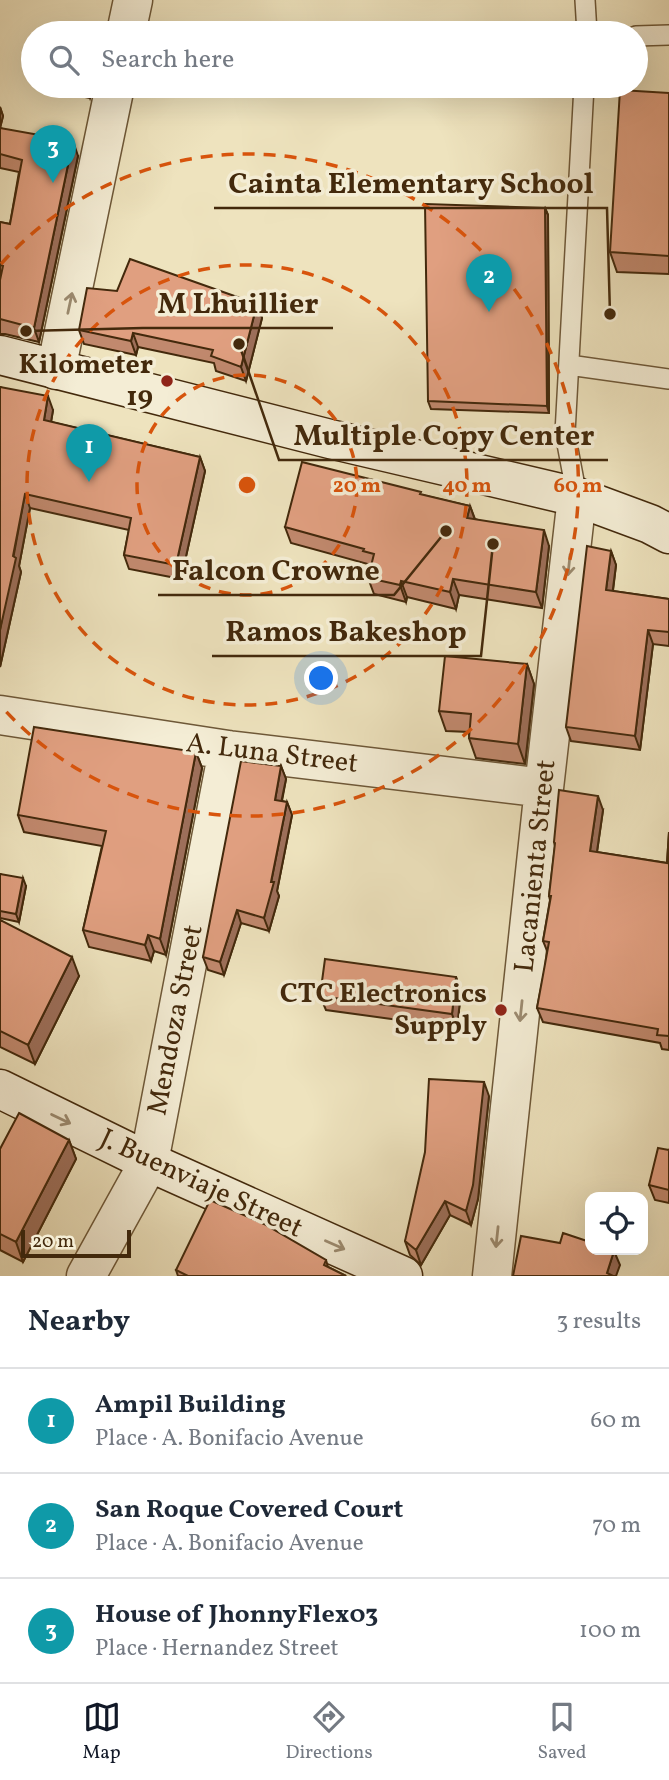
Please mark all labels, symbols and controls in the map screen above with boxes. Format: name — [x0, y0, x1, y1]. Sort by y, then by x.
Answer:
search box — [21, 21, 648, 98]
icon: search — [45, 41, 83, 79]
text: Search here — [101, 42, 234, 78]
pin: 3 — [30, 125, 76, 183]
callout: Cainta Elementary School — [214, 157, 607, 208]
text: Cainta Elementary School — [228, 164, 594, 206]
pin: 2 — [466, 254, 512, 312]
callout: M Lhuillier — [143, 277, 333, 328]
text: M Lhuillier — [157, 284, 319, 326]
one-way arrow — [63, 292, 77, 315]
place label: Kilometer 19 — [19, 346, 153, 417]
marker: Kilometer 19 — [159, 373, 175, 389]
callout: Multiple Copy Center — [279, 409, 608, 460]
text: Multiple Copy Center — [294, 416, 594, 458]
pin: 1 — [66, 424, 112, 482]
text: 20 m — [333, 472, 381, 501]
text: 40 m — [442, 472, 492, 501]
text: 60 m — [554, 472, 602, 501]
centre of rings — [235, 473, 259, 497]
callout: Falcon Crowne — [158, 544, 394, 595]
text: Falcon Crowne — [172, 551, 380, 593]
one-way arrow — [563, 553, 576, 576]
callout: Ramos Bakeshop — [212, 605, 481, 656]
text: Ramos Bakeshop — [225, 612, 467, 654]
your location — [304, 661, 338, 695]
street label: A. Luna Street — [184, 724, 360, 784]
street label: Lacanienta Street — [505, 758, 567, 974]
street label: Mendoza Street — [138, 921, 214, 1119]
place label: CTC Electronics Supply — [280, 975, 487, 1046]
one-way arrow — [514, 999, 527, 1021]
marker: CTC Electronics Supply — [493, 1002, 509, 1018]
one-way arrow — [50, 1113, 71, 1126]
street label: J. Buenviaje Street — [93, 1120, 309, 1248]
map controls — [585, 1192, 648, 1255]
button: locate — [585, 1192, 648, 1255]
one-way arrow — [490, 1225, 503, 1248]
scale bar — [21, 1227, 131, 1259]
text: 20 m — [32, 1229, 74, 1255]
one-way arrow — [324, 1239, 345, 1252]
text: Nearby — [28, 1301, 130, 1343]
text: 3 results — [556, 1306, 641, 1338]
text: Ampil Building — [95, 1387, 286, 1423]
text: 1 — [46, 1405, 56, 1437]
text: 60 m — [591, 1405, 641, 1437]
text: Place · A. Bonifacio Avenue — [95, 1423, 364, 1455]
text: San Roque Covered Court — [95, 1492, 403, 1528]
text: 2 — [45, 1510, 57, 1542]
text: 70 m — [592, 1510, 641, 1542]
text: Place · A. Bonifacio Avenue — [95, 1528, 364, 1560]
text: House of JhonnyFlex03 — [95, 1597, 378, 1633]
text: 3 — [45, 1615, 57, 1647]
text: 100 m — [579, 1615, 641, 1647]
text: Place · Hernandez Street — [95, 1633, 339, 1665]
tab: Map — [82, 1698, 121, 1766]
tab: Directions — [286, 1698, 373, 1766]
tab: Saved — [538, 1698, 586, 1766]

